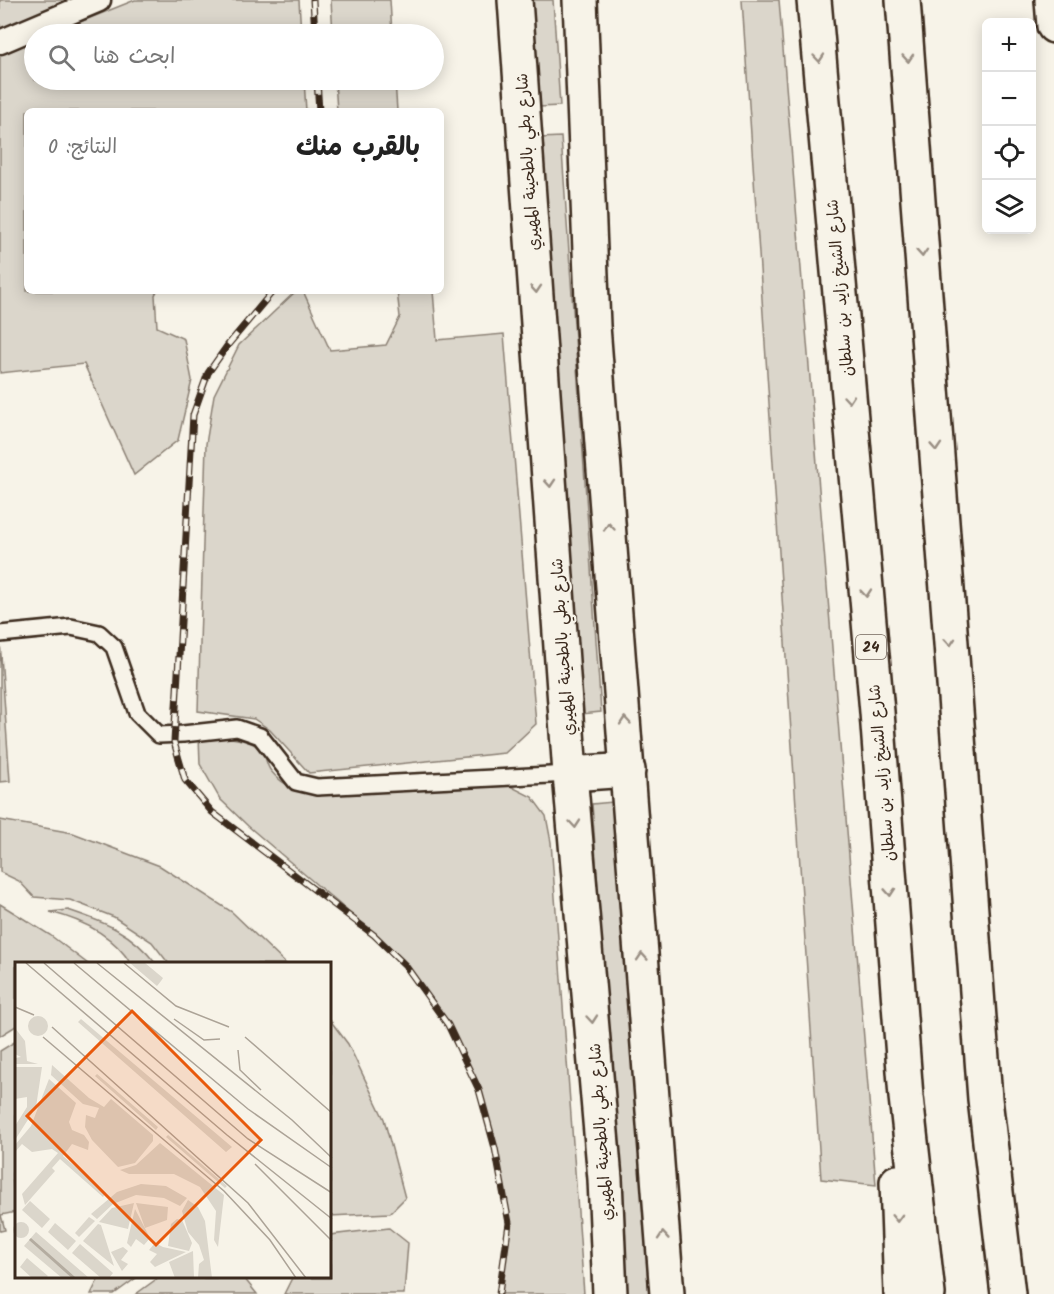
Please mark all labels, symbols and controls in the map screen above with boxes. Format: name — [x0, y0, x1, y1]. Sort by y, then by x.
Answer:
map controls — [982, 18, 1036, 234]
button: + — [982, 18, 1036, 72]
search box — [24, 24, 444, 90]
text: ابحث هنا — [93, 40, 175, 75]
icon: search — [45, 41, 78, 74]
one-way arrow — [812, 54, 825, 63]
one-way arrow — [901, 54, 914, 63]
street label: شارع بطي بالطحينة المهيري — [510, 72, 548, 252]
button: − — [982, 72, 1036, 126]
button: locate — [982, 126, 1036, 180]
text: بالقرب منك — [296, 127, 420, 169]
text: النتائج: 0 — [48, 132, 117, 164]
button: layers — [982, 180, 1036, 234]
street label: شارع الشيخ زايد بن سلطان — [820, 198, 861, 378]
one-way arrow — [915, 248, 928, 257]
one-way arrow — [530, 284, 543, 293]
one-way arrow — [842, 394, 855, 404]
one-way arrow — [929, 443, 942, 452]
one-way arrow — [543, 479, 556, 488]
one-way arrow — [603, 522, 616, 531]
street label: شارع بطي بالطحينة المهيري — [545, 557, 583, 737]
one-way arrow — [859, 589, 872, 598]
road number: 24 — [856, 635, 886, 659]
one-way arrow — [944, 637, 957, 646]
street label: شارع الشيخ زايد بن سلطان — [862, 683, 903, 863]
one-way arrow — [618, 717, 631, 726]
one-way arrow — [568, 820, 581, 829]
one-way arrow — [884, 888, 897, 897]
one-way arrow — [636, 953, 649, 962]
inset map — [15, 962, 332, 1279]
one-way arrow — [585, 1014, 598, 1023]
street label: شارع بطي بالطحينة المهيري — [583, 1042, 621, 1222]
one-way arrow — [891, 1213, 904, 1222]
one-way arrow — [657, 1231, 670, 1240]

